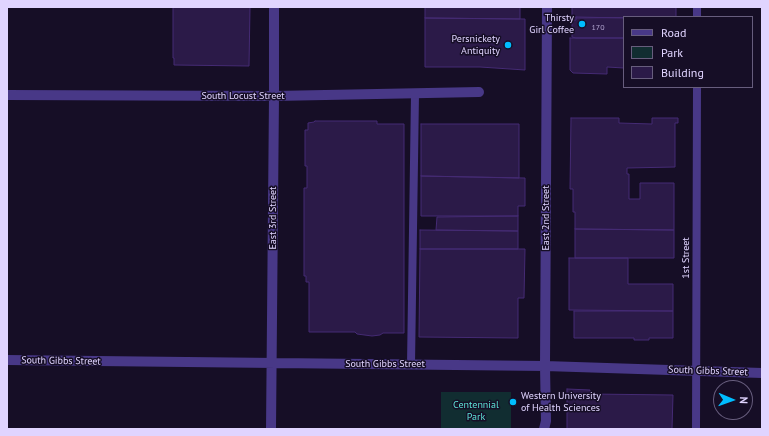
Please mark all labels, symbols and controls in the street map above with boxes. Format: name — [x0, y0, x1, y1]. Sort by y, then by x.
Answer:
place label: Thirsty Girl Coffee — [529, 12, 574, 36]
legend — [623, 16, 753, 88]
marker: Thirsty Girl Coffee — [577, 19, 587, 29]
house number: 170 — [591, 23, 605, 33]
text: Road — [661, 25, 686, 40]
place label: Persnickety Antiquity — [452, 33, 500, 56]
marker: Persnickety Antiquity — [503, 40, 513, 50]
text: Park — [661, 45, 683, 60]
text: Building — [661, 65, 704, 80]
street label: South Locust Street — [201, 90, 285, 102]
street label: East 2nd Street — [540, 185, 552, 251]
street label: East 3rd Street — [267, 186, 279, 250]
street label: 1st Street — [680, 237, 692, 279]
street label: South Gibbs Street — [21, 354, 101, 368]
street label: South Gibbs Street — [345, 358, 425, 370]
street label: South Gibbs Street — [668, 364, 748, 378]
north arrow — [713, 380, 753, 420]
place label: Western University of Health Sciences — [521, 390, 601, 414]
marker: Western University of Health Sciences — [508, 397, 518, 407]
text: N — [737, 397, 751, 404]
park label: Centennial Park — [453, 399, 499, 422]

